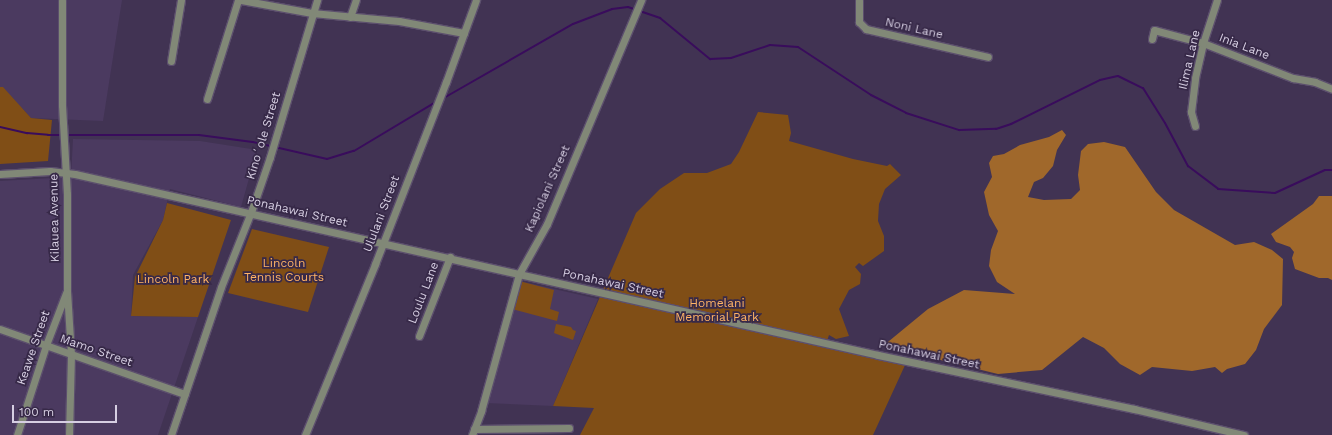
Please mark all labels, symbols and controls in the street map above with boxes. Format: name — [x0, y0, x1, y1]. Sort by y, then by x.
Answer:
street label: Noni Lane — [884, 15, 944, 43]
street label: Ilima Lane — [1176, 29, 1204, 91]
street label: Inia Lane — [1217, 31, 1271, 63]
street label: Kinoʻole Street — [244, 90, 284, 182]
street label: Kapiolani Street — [522, 143, 574, 235]
street label: Kilauea Avenue — [47, 173, 63, 263]
street label: Ululani Street — [361, 174, 403, 254]
street label: Ponahawai Street — [245, 193, 349, 231]
park label: Lincoln Tennis Courts — [244, 257, 324, 285]
street label: Loulu Lane — [406, 260, 442, 326]
street label: Ponahawai Street — [561, 266, 665, 302]
park label: Lincoln Park — [137, 273, 209, 287]
park label: Homelani Memorial Park — [675, 297, 759, 325]
street label: Keawe Street — [15, 309, 53, 387]
street label: Mamo Street — [58, 332, 134, 370]
street label: Ponahawai Street — [877, 337, 981, 373]
scale bar — [14, 397, 119, 423]
text: 100 m — [19, 405, 54, 419]

